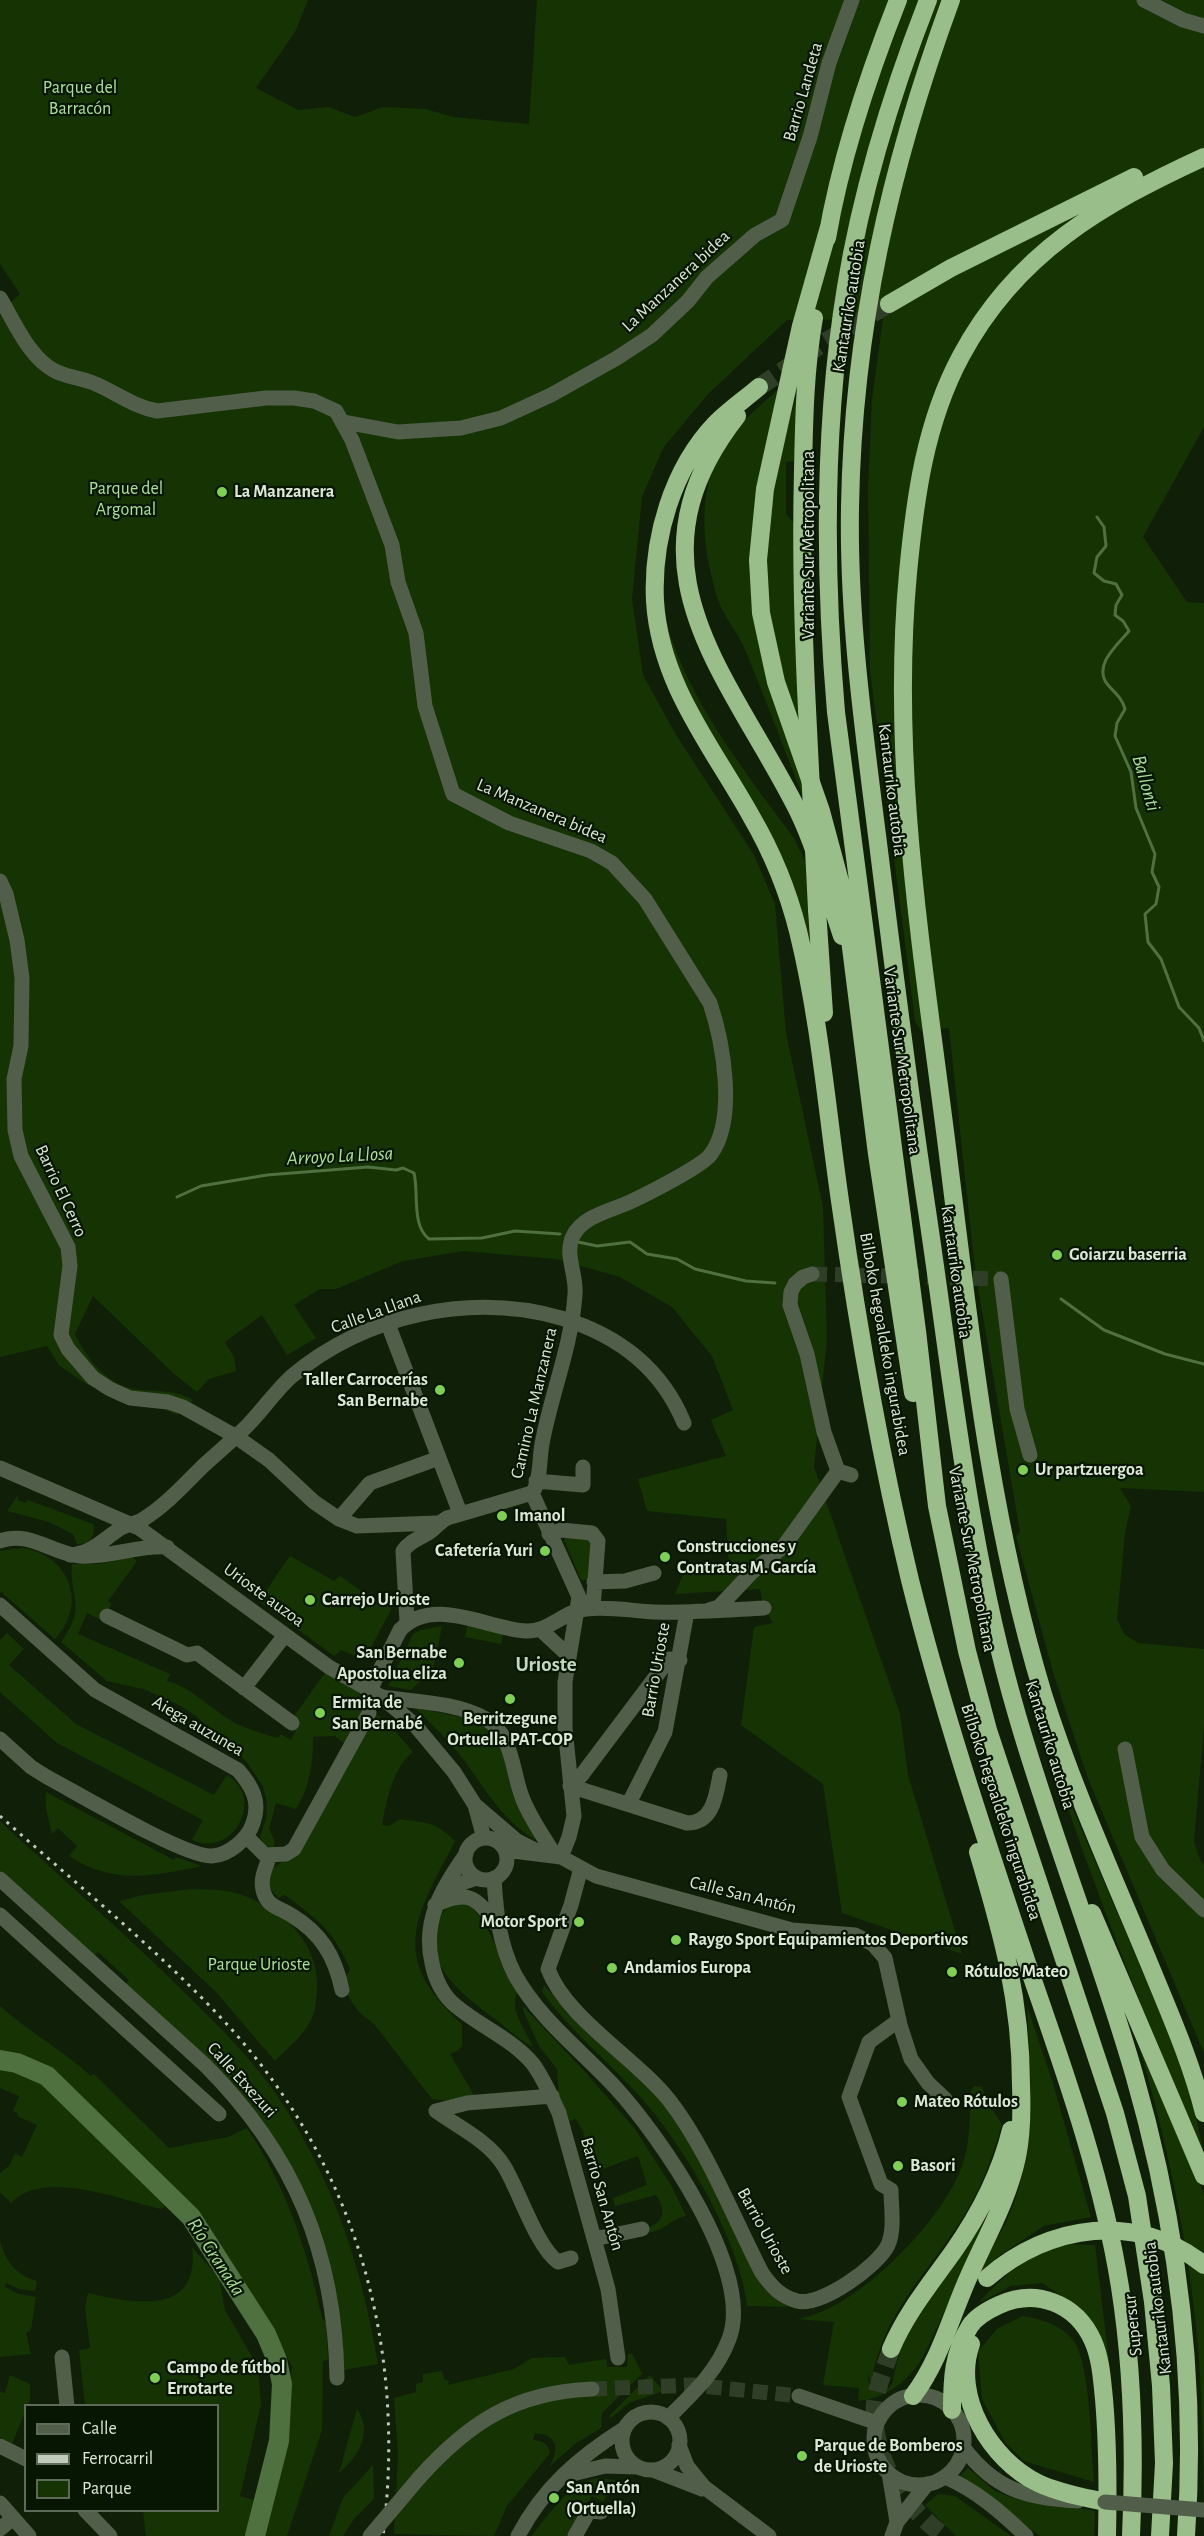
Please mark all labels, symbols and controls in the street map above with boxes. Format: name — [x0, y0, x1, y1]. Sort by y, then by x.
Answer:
street label: Barrio Landeta — [779, 40, 827, 144]
park label: Parque del Barracón — [43, 77, 117, 119]
street label: La Manzanera bidea — [618, 225, 734, 337]
street label: Kantauriko autobia — [828, 238, 870, 374]
street label: Variante Sur Metropolitana — [798, 451, 820, 639]
park label: Parque del Argomal — [89, 478, 163, 520]
place label: La Manzanera — [234, 481, 334, 503]
marker: La Manzanera — [215, 485, 229, 499]
street label: Kantauriko autobia — [873, 722, 911, 858]
water label: Ballonti — [1127, 752, 1165, 814]
street label: La Manzanera bidea — [473, 774, 611, 848]
street label: Variante Sur Metropolitana — [878, 966, 926, 1156]
street label: Barrio El Cerro — [30, 1141, 92, 1241]
water label: Arroyo La Llosa — [286, 1141, 394, 1171]
street label: Kantauriko autobia — [936, 1204, 976, 1340]
street label: Bilboko hegoaldeko ingurabidea — [855, 1231, 915, 1457]
place label: Goiarzu baserria — [1069, 1244, 1187, 1266]
marker: Goiarzu baserria — [1050, 1248, 1064, 1262]
street label: Calle La Llana — [328, 1286, 424, 1338]
street label: Camino La Manzanera — [506, 1325, 562, 1481]
place label: Taller Carrocerías San Bernabe — [303, 1369, 428, 1412]
marker: Taller Carrocerías San Bernabe — [433, 1383, 447, 1397]
place label: Ur partzuergoa — [1035, 1459, 1144, 1481]
marker: Ur partzuergoa — [1016, 1463, 1030, 1477]
street label: Variante Sur Metropolitana — [943, 1464, 1001, 1654]
place label: Imanol — [514, 1505, 565, 1527]
marker: Imanol — [495, 1509, 509, 1523]
place label: Construcciones y Contratas M. García — [677, 1536, 816, 1578]
place label: Cafetería Yuri — [435, 1540, 533, 1562]
marker: Cafetería Yuri — [538, 1544, 552, 1558]
marker: Construcciones y Contratas M. García — [658, 1550, 672, 1564]
street label: Urioste auzoa — [219, 1558, 309, 1632]
place label: Carrejo Urioste — [322, 1589, 430, 1611]
marker: Carrejo Urioste — [303, 1593, 317, 1607]
street label: Barrio Urioste — [637, 1621, 675, 1719]
place label: San Bernabe Apostolua eliza — [337, 1642, 447, 1684]
district label: Urioste — [515, 1652, 577, 1678]
marker: San Bernabe Apostolua eliza — [452, 1656, 466, 1670]
street label: Kantauriko autobia — [1020, 1678, 1080, 1812]
street label: Aiega auzunea — [148, 1691, 248, 1761]
place label: Ermita de San Bernabé — [332, 1692, 423, 1734]
marker: Berritzegune Ortuella PAT-COP — [503, 1692, 517, 1706]
street label: Bilboko hegoaldeko ingurabidea — [956, 1701, 1046, 1923]
marker: Ermita de San Bernabé — [313, 1706, 327, 1720]
place label: Berritzegune Ortuella PAT-COP — [447, 1708, 573, 1750]
street label: Calle San Antón — [687, 1871, 799, 1919]
place label: Motor Sport — [481, 1911, 567, 1933]
marker: Motor Sport — [572, 1915, 586, 1929]
place label: Raygo Sport Equipamientos Deportivos — [688, 1929, 968, 1951]
marker: Raygo Sport Equipamientos Deportivos — [669, 1933, 683, 1947]
park label: Parque Urioste — [208, 1954, 310, 1976]
place label: Andamios Europa — [624, 1957, 751, 1979]
marker: Andamios Europa — [605, 1961, 619, 1975]
place label: Rótulos Mateo — [964, 1961, 1068, 1983]
marker: Rótulos Mateo — [945, 1965, 959, 1979]
street label: Calle Etxezuri — [202, 2038, 282, 2122]
place label: Mateo Rótulos — [914, 2091, 1018, 2113]
marker: Mateo Rótulos — [895, 2095, 909, 2109]
street label: Barrio San Antón — [575, 2135, 629, 2253]
place label: Basori — [910, 2155, 956, 2177]
marker: Basori — [891, 2159, 905, 2173]
street label: Barrio Urioste — [732, 2184, 798, 2278]
water label: Río Granada — [182, 2213, 250, 2301]
street label: Kantauriko autobia — [1139, 2240, 1177, 2376]
street label: Supersur — [1119, 2293, 1147, 2357]
place label: Campo de fútbol Errotarte — [167, 2357, 285, 2400]
marker: Campo de fútbol Errotarte — [148, 2371, 162, 2385]
legend — [24, 2404, 219, 2512]
text: Calle — [82, 2420, 117, 2438]
place label: Parque de Bomberos de Urioste — [814, 2435, 963, 2478]
marker: Parque de Bomberos de Urioste — [795, 2449, 809, 2463]
text: Ferrocarril — [82, 2450, 153, 2468]
place label: San Antón (Ortuella) — [566, 2477, 640, 2520]
text: Parque — [82, 2480, 131, 2498]
marker: San Antón (Ortuella) — [547, 2491, 561, 2505]

